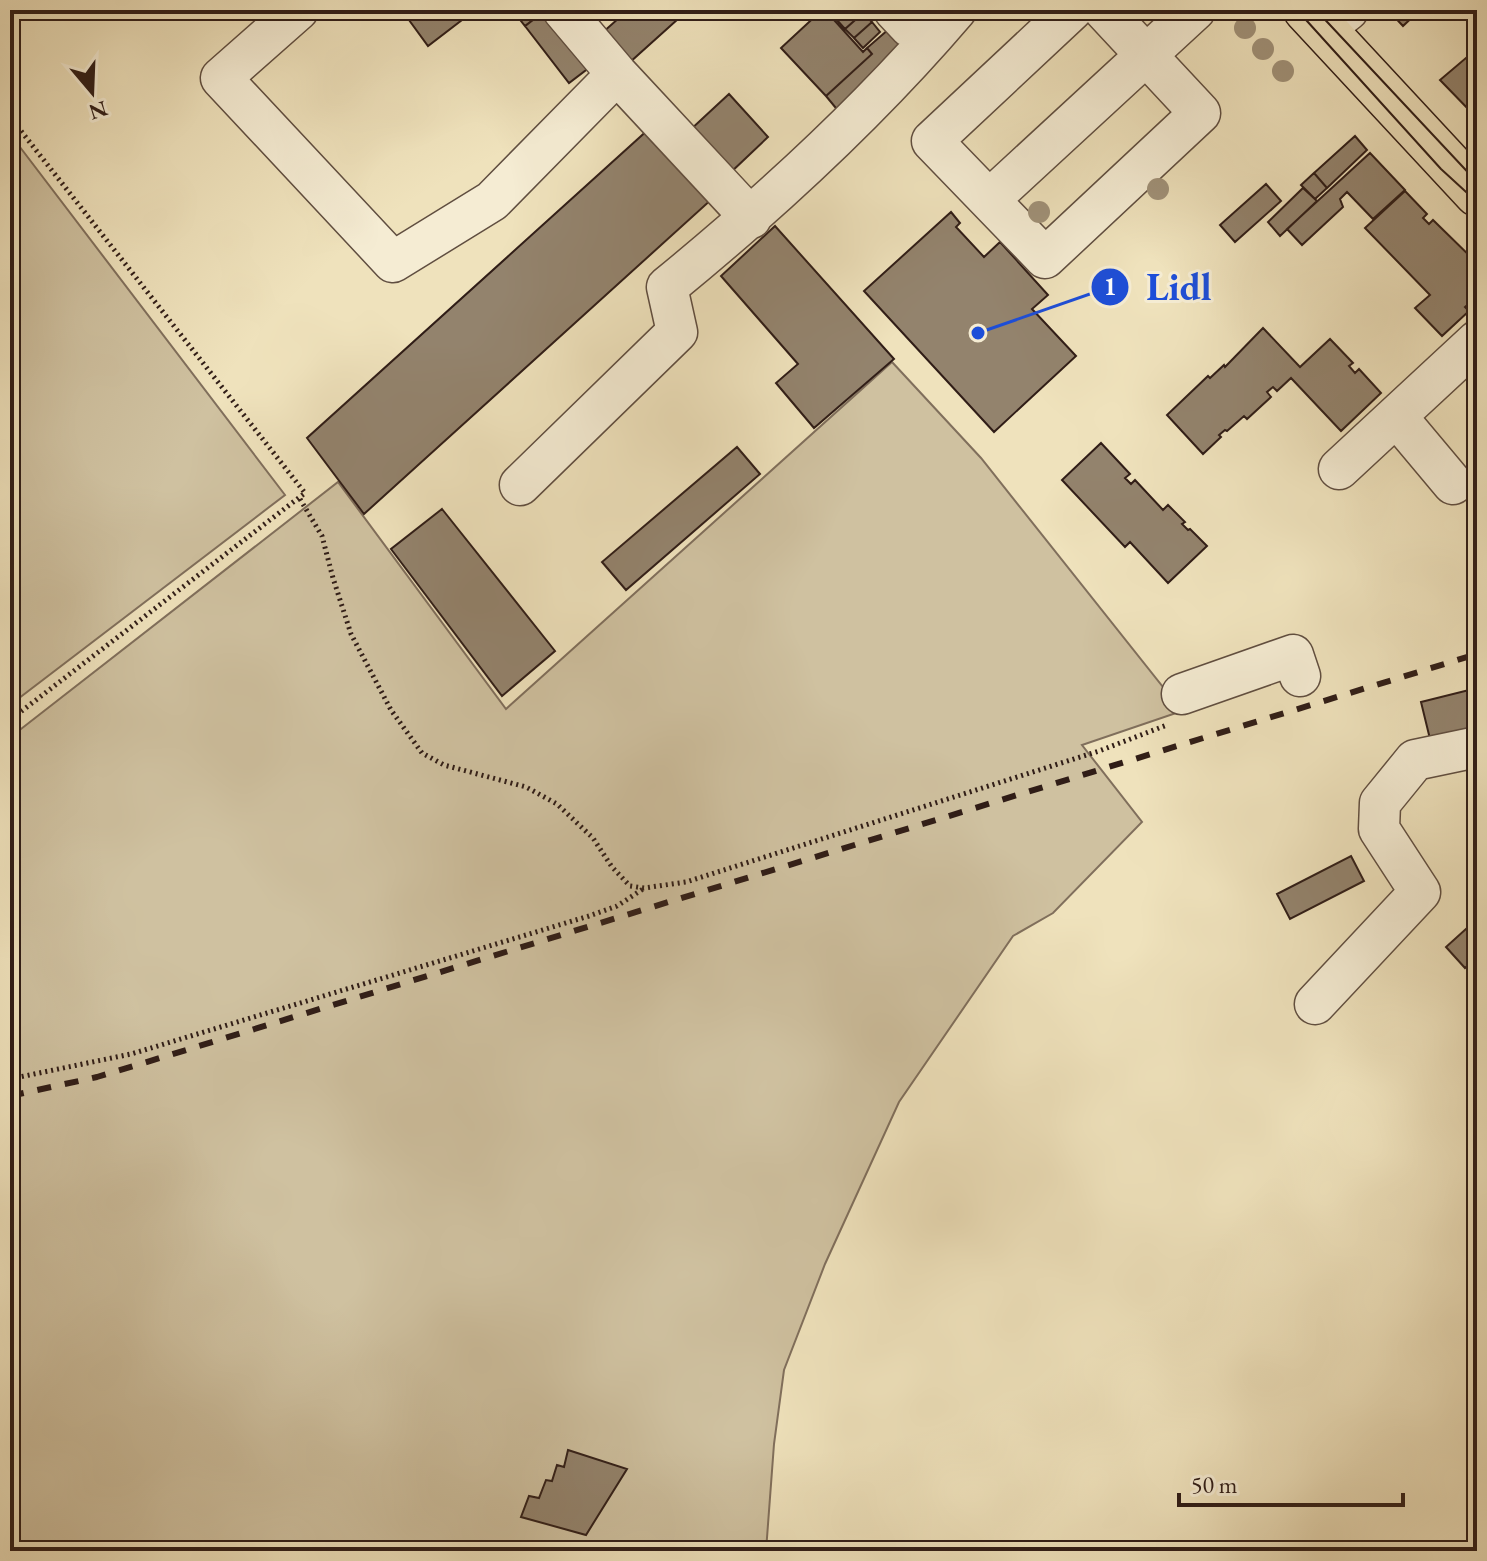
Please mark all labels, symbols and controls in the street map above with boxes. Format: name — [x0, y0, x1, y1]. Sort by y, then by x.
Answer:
north arrow — [52, 52, 132, 132]
text: N — [85, 94, 111, 127]
callout: Lidl — [1090, 256, 1228, 318]
text: Lidl — [1146, 262, 1212, 311]
text: 1 — [1104, 271, 1116, 302]
scale bar — [1179, 1457, 1403, 1507]
text: 50 m — [1191, 1469, 1238, 1500]

